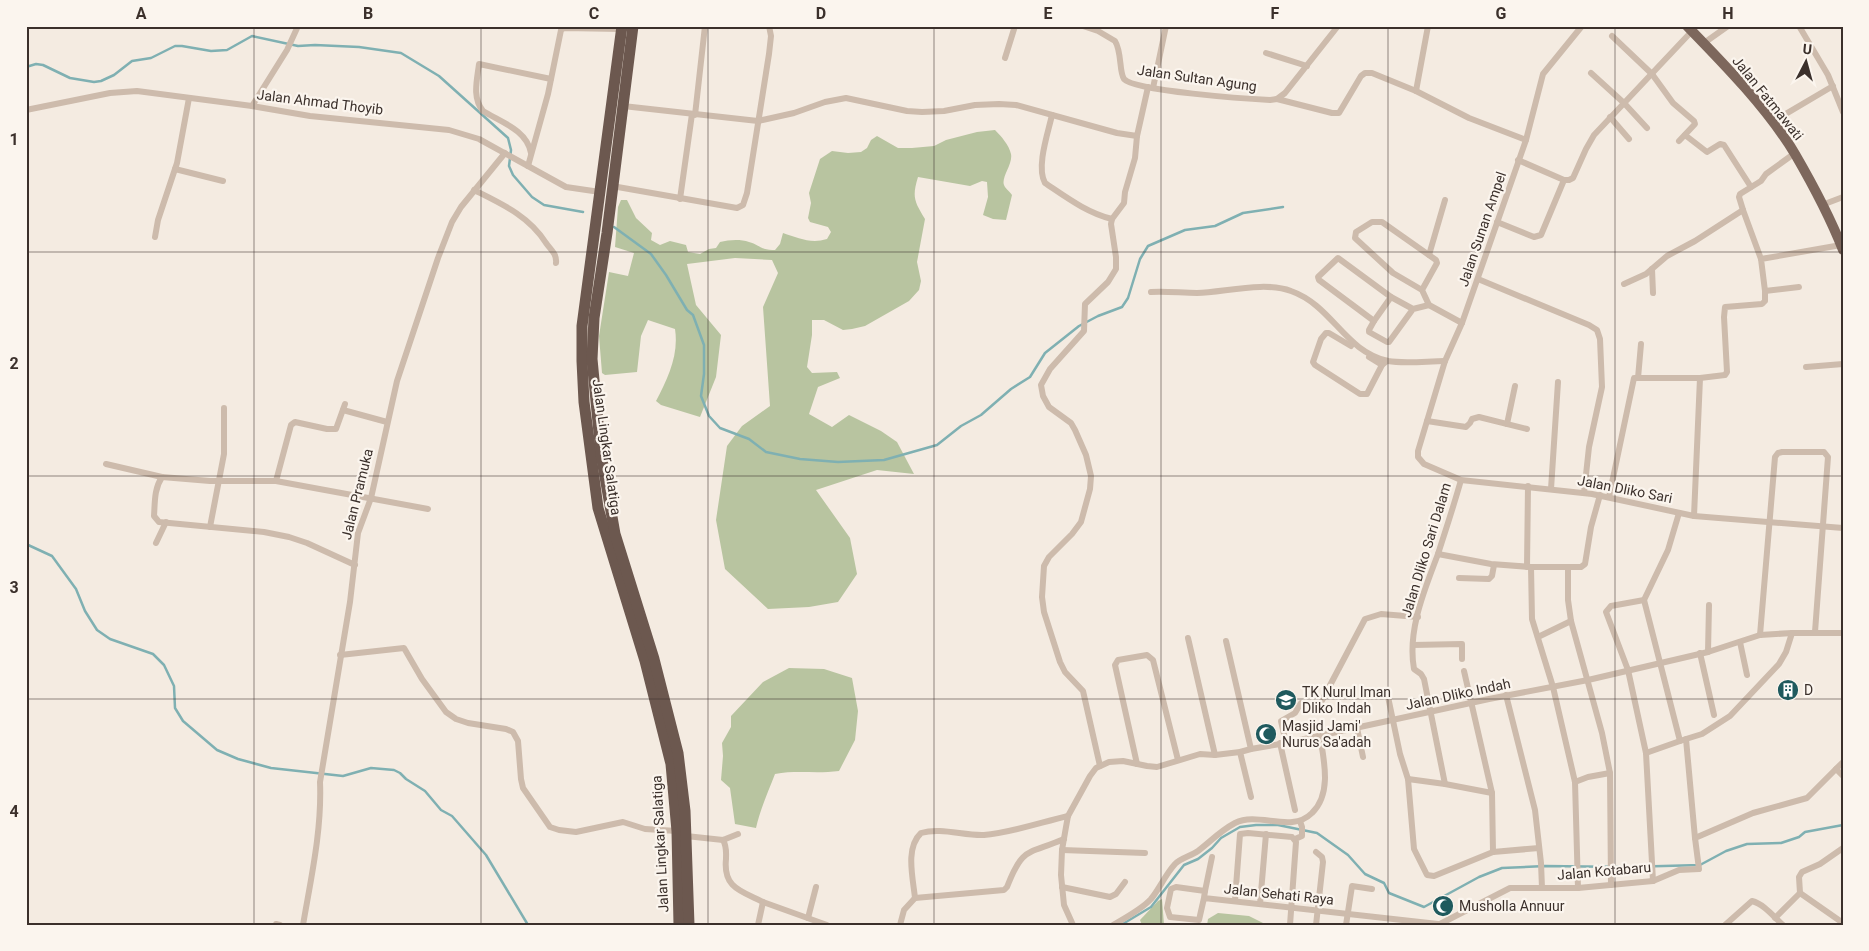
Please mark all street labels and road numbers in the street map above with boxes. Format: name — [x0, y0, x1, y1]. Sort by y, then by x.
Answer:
street label: Jalan Fatmawati — [1729, 53, 1807, 143]
street label: Jalan Sultan Agung — [1136, 62, 1258, 94]
street label: Jalan Ahmad Thoyib — [256, 86, 384, 118]
street label: Jalan Sunan Ampel — [1455, 170, 1509, 288]
street label: Jalan Lingkar Salatiga — [590, 378, 624, 516]
street label: Jalan Pramuka — [338, 447, 376, 541]
street label: Jalan Dliko Sari — [1576, 472, 1674, 506]
street label: Jalan Dliko Sari Dalam — [1398, 481, 1454, 619]
street label: Jalan Dliko Indah — [1404, 675, 1512, 713]
street label: Jalan Lingkar Salatiga — [648, 775, 672, 913]
street label: Jalan Kotabaru — [1556, 859, 1652, 883]
street label: Jalan Sehati Raya — [1223, 880, 1335, 908]

